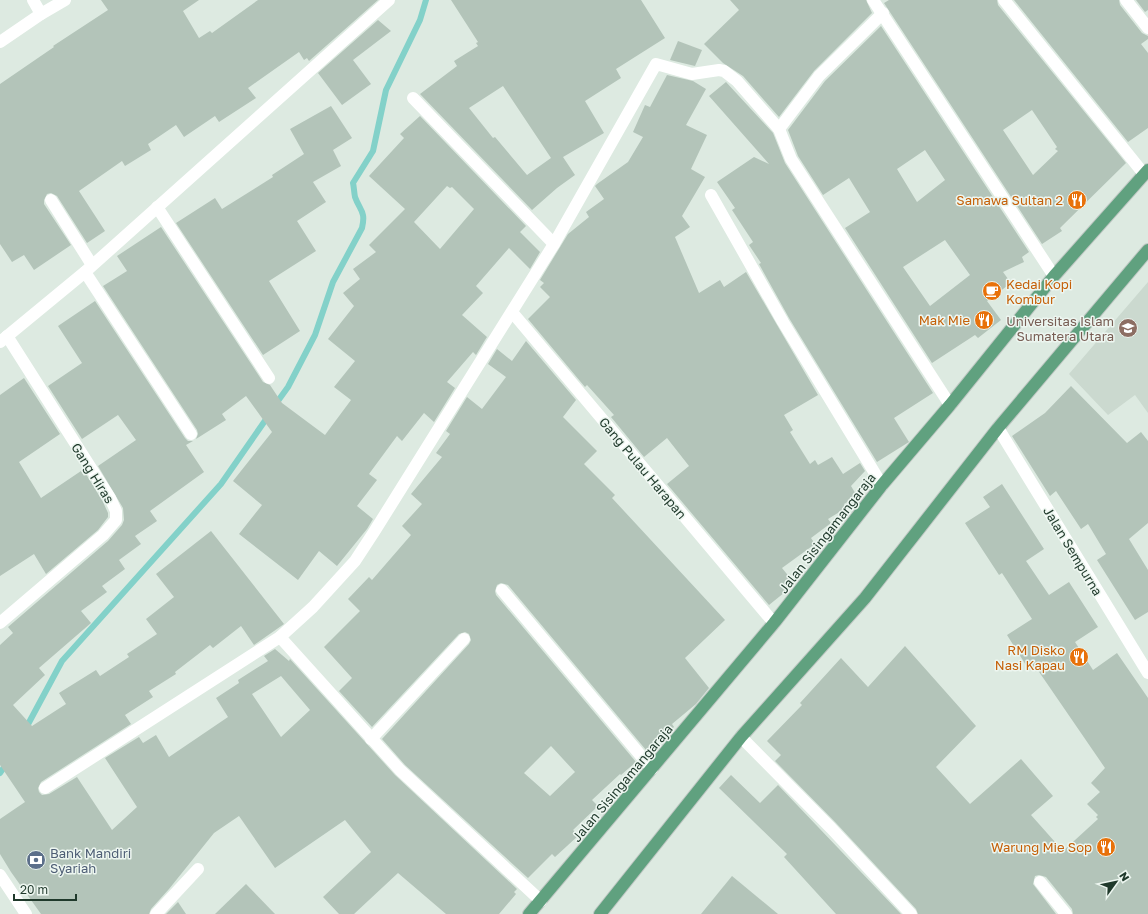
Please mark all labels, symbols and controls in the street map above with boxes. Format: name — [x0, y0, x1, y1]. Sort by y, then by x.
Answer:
restaurant icon: Samawa Sultan 2 — [1066, 189, 1088, 211]
place label: Samawa Sultan 2 — [956, 192, 1063, 208]
place label: Kedai Kopi Kombur — [1006, 276, 1072, 307]
cafe icon: Kedai Kopi Kombur — [981, 280, 1003, 302]
restaurant icon: Mak Mie — [973, 309, 995, 331]
place label: Mak Mie — [919, 312, 970, 328]
place label: Universitas Islam Sumatera Utara — [1006, 313, 1114, 344]
school or university icon: Universitas Islam Sumatera Utara — [1117, 317, 1139, 339]
street label: Gang Pulau Harapan — [596, 414, 690, 522]
street label: Gang Hiras — [68, 440, 118, 506]
street label: Jalan Sisingamangaraja — [775, 470, 879, 596]
street label: Jalan Sempurna — [1040, 504, 1106, 598]
place label: RM Disko Nasi Kapau — [995, 642, 1065, 673]
restaurant icon: RM Disko Nasi Kapau — [1068, 646, 1090, 668]
street label: Jalan Sisingamangaraja — [568, 721, 676, 845]
restaurant icon: Warung Mie Sop — [1095, 836, 1117, 858]
place label: Warung Mie Sop — [991, 839, 1092, 855]
place label: Bank Mandiri Syariah — [50, 845, 131, 876]
bank icon: Bank Mandiri Syariah — [25, 849, 47, 871]
north arrow — [1096, 862, 1136, 902]
text: N — [1117, 869, 1133, 883]
scale bar — [14, 876, 76, 902]
text: 20 m — [20, 882, 48, 897]

